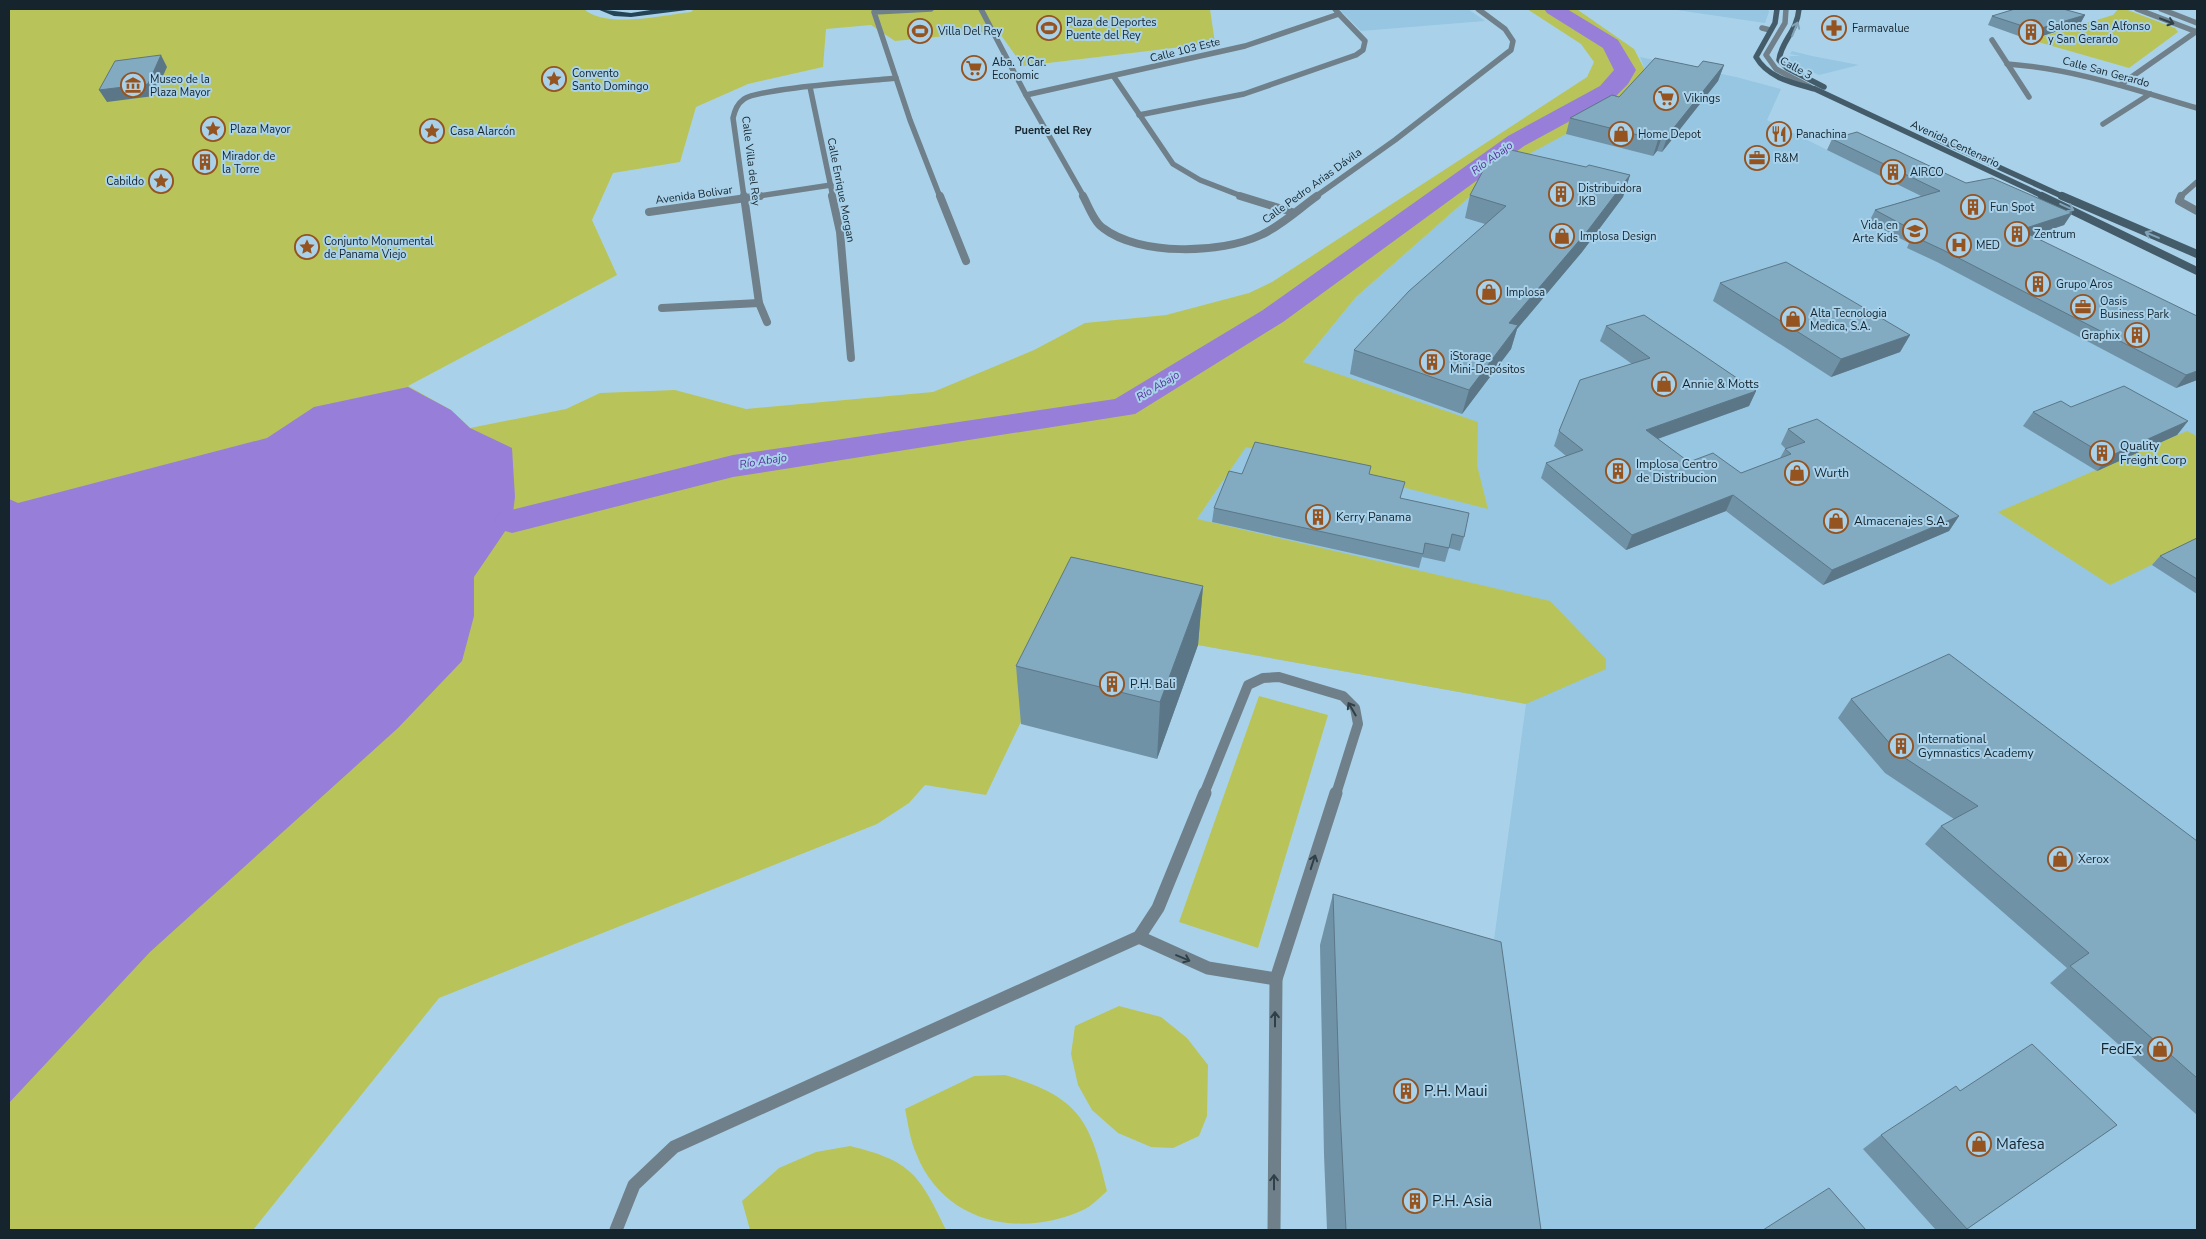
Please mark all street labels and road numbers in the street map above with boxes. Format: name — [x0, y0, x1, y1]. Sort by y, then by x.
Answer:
street label: Calle 103 Este — [1148, 34, 1222, 66]
street label: Calle 3 — [1777, 53, 1815, 83]
street label: Calle San Gerardo — [2061, 53, 2151, 91]
street label: Calle Villa del Rey — [738, 115, 764, 207]
street label: Avenida Centenario — [1908, 117, 2002, 171]
street label: Calle Enrique Morgan — [823, 136, 859, 244]
street label: Calle Pedro Arias Dávila — [1259, 145, 1365, 227]
street label: Avenida Bolivar — [654, 182, 734, 208]

